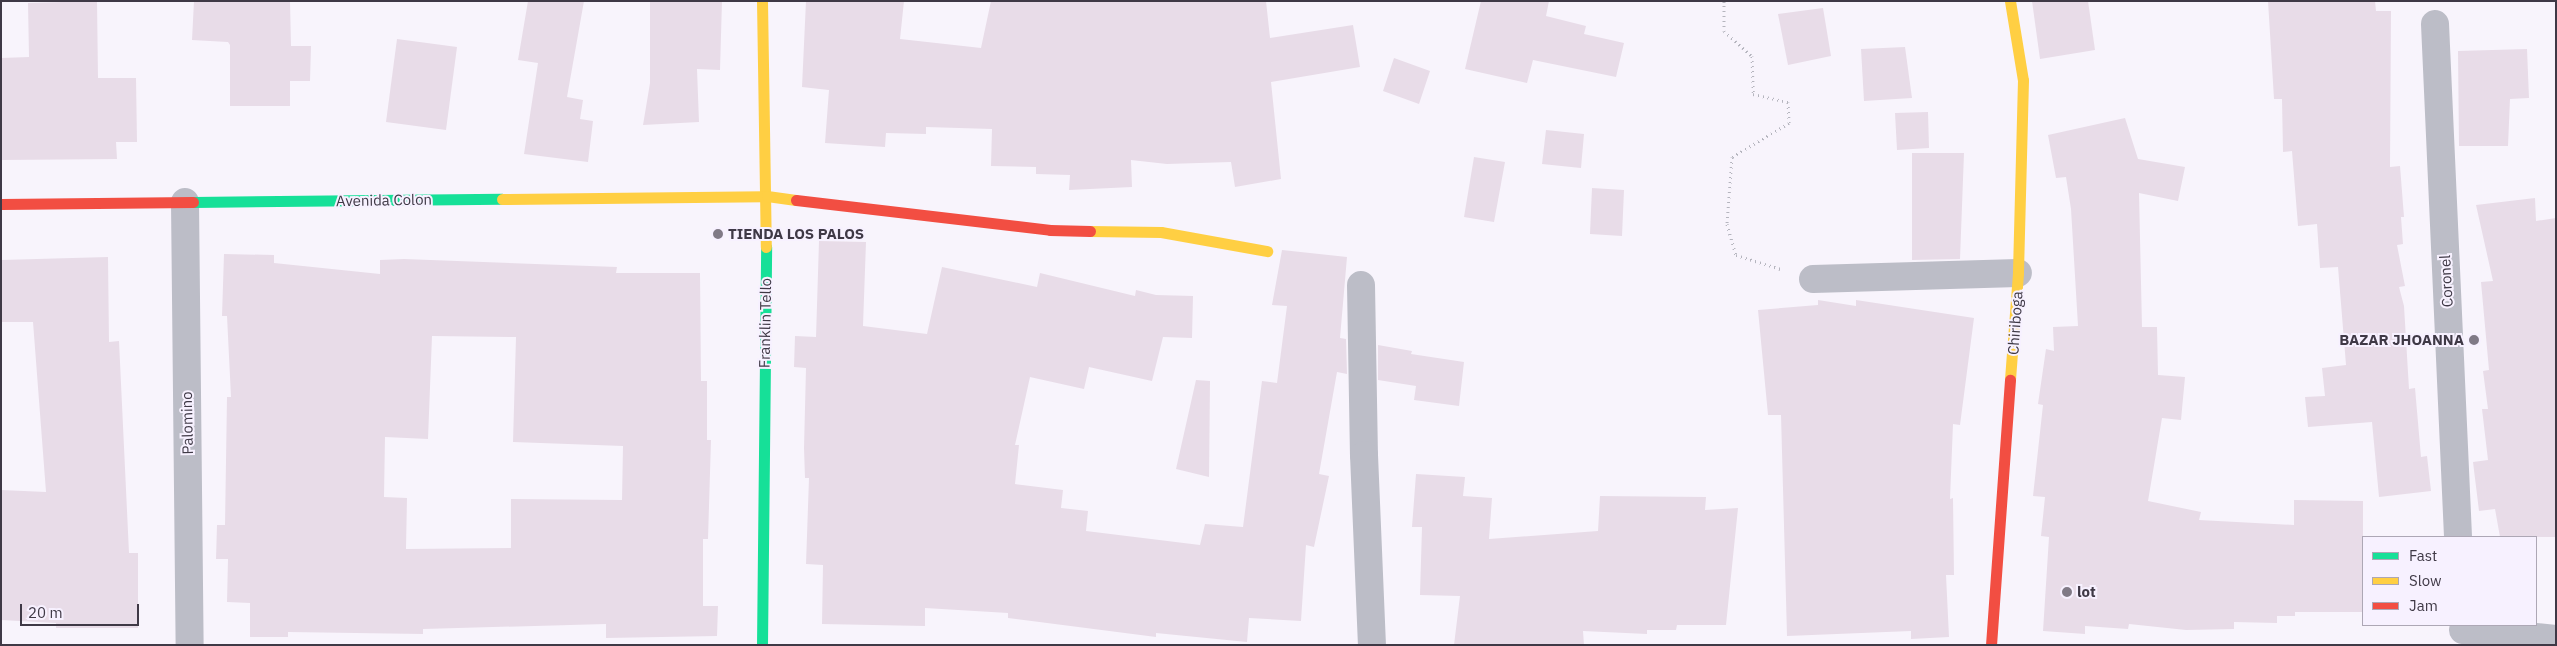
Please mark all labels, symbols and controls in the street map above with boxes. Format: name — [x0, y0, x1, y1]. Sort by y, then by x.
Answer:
street label: Avenida Colon — [336, 190, 432, 210]
place label: TIENDA LOS PALOS — [728, 225, 864, 243]
marker: TIENDA LOS PALOS — [712, 228, 724, 240]
street label: Coronel — [2436, 254, 2456, 308]
street label: Franklin Tello — [755, 278, 775, 368]
street label: Chiriboga — [2004, 291, 2026, 355]
place label: BAZAR JHOANNA — [2339, 331, 2464, 349]
marker: BAZAR JHOANNA — [2468, 334, 2480, 346]
street label: Palomino — [177, 391, 197, 455]
legend — [2362, 536, 2537, 626]
text: Fast — [2409, 546, 2437, 565]
text: Slow — [2409, 571, 2442, 590]
place label: lot — [2077, 583, 2096, 601]
marker: lot — [2061, 586, 2073, 598]
scale bar — [22, 594, 141, 626]
text: Jam — [2409, 596, 2438, 615]
text: 20 m — [28, 603, 63, 622]

